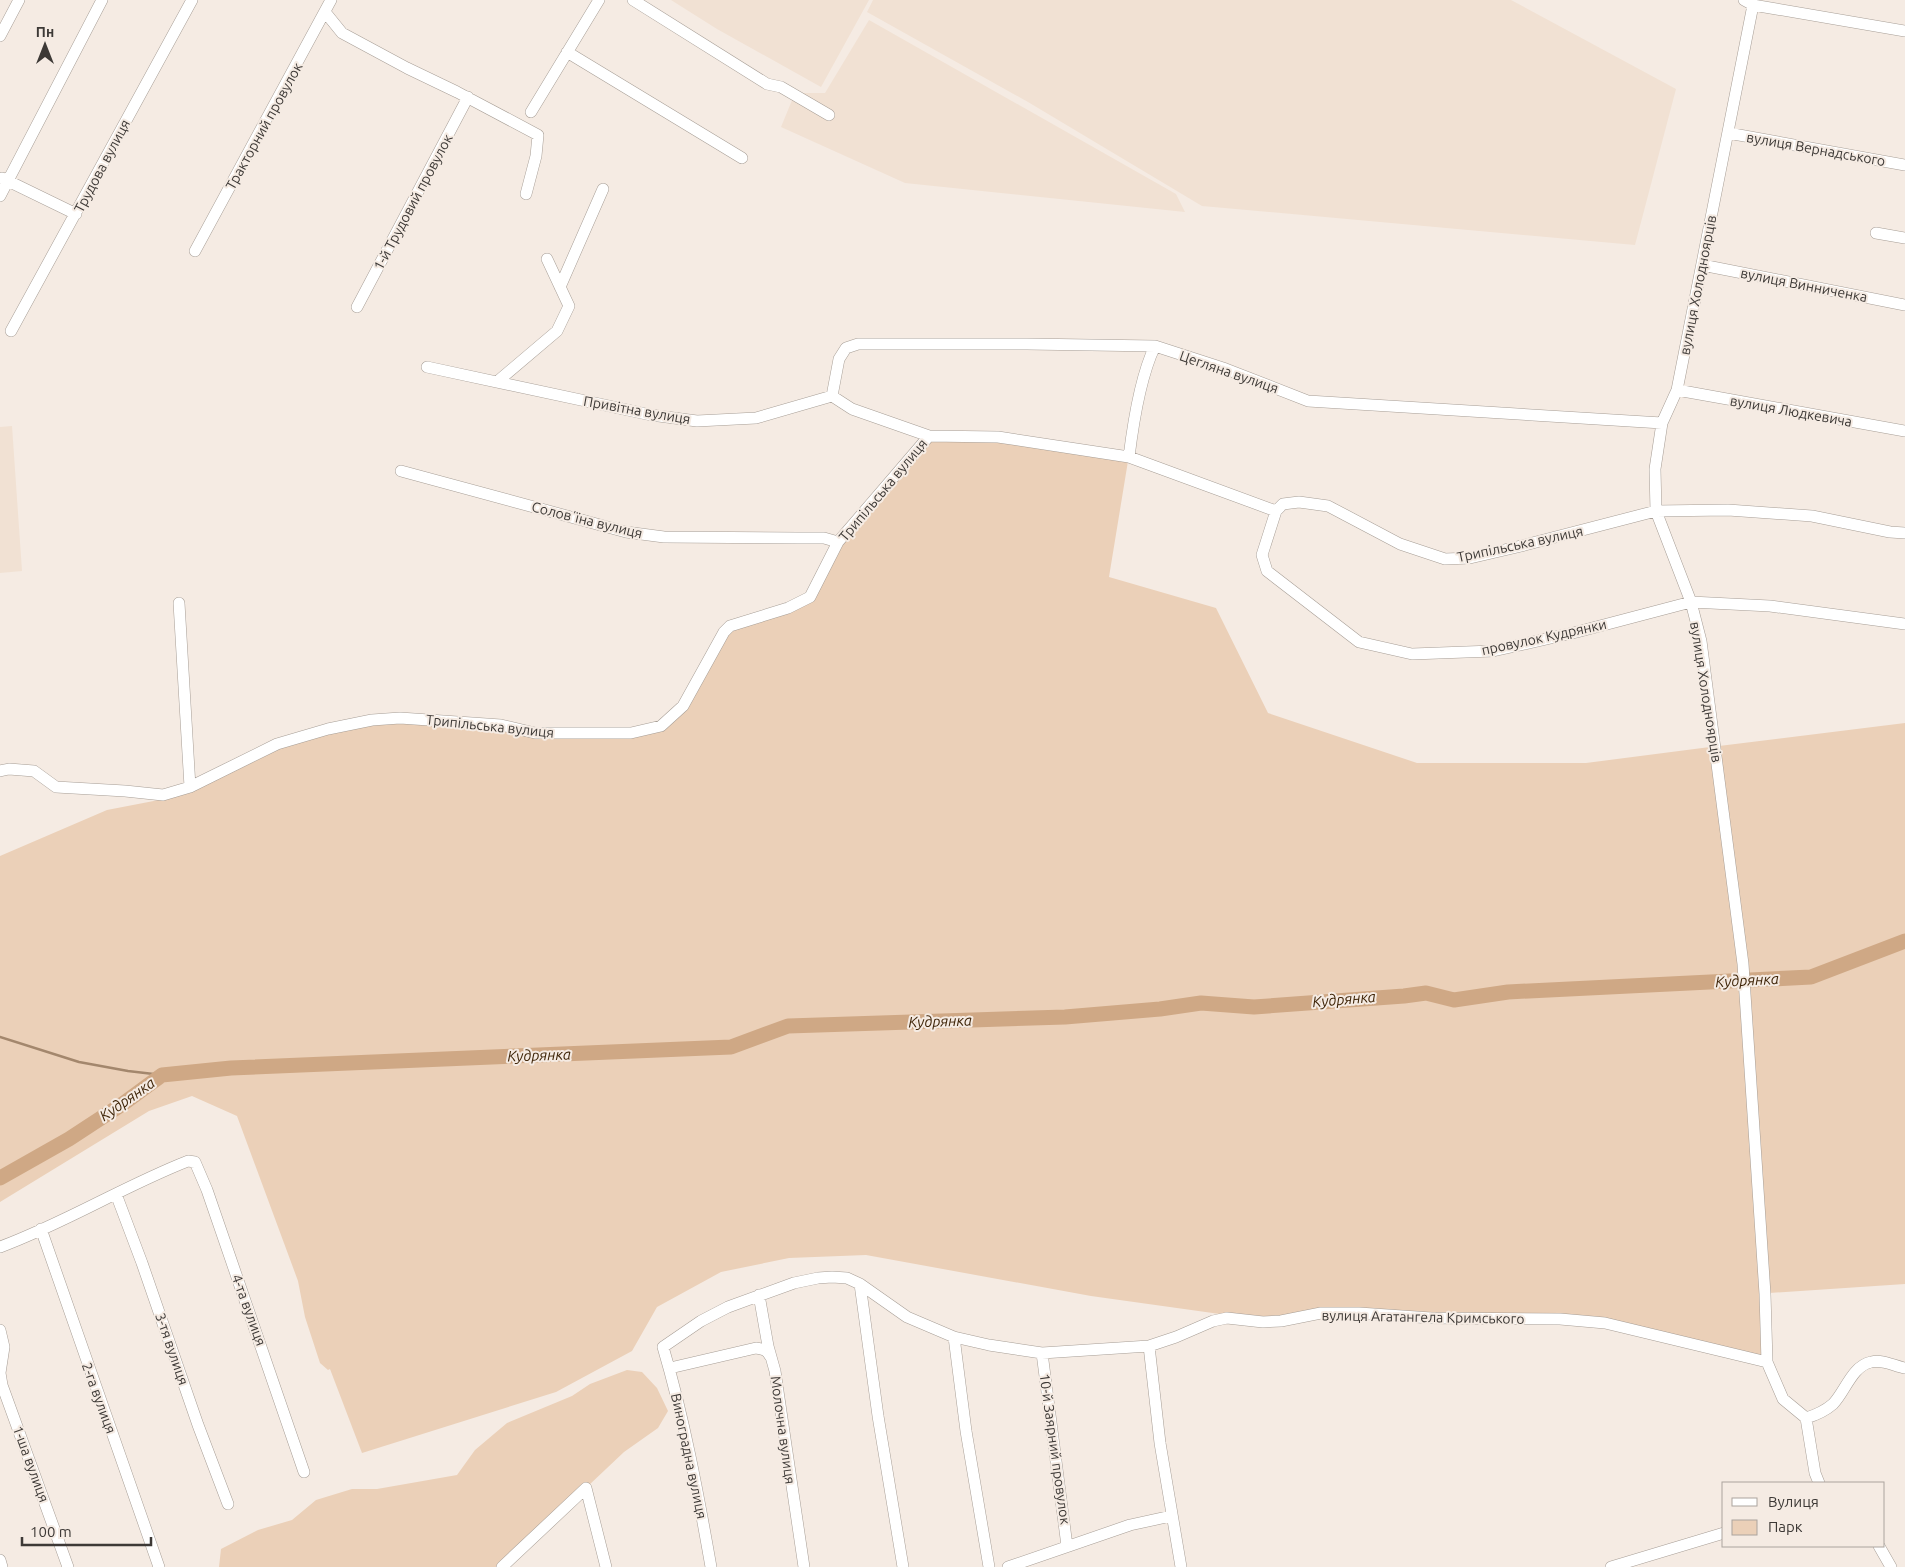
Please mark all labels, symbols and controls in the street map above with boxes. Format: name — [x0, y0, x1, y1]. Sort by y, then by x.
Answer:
north arrow — [20, 20, 70, 70]
text: Пн — [36, 24, 54, 40]
street label: Тракторний провулок — [222, 60, 306, 192]
street label: Трудова вулиця — [71, 117, 133, 215]
street label: вулиця Вернадського — [1745, 129, 1887, 169]
street label: 1-й Трудовий провулок — [370, 131, 456, 273]
street label: вулиця Холодноярців — [1677, 214, 1719, 356]
street label: вулиця Винниченка — [1739, 265, 1869, 305]
street label: Цегляна вулиця — [1177, 348, 1281, 396]
street label: вулиця Людкевича — [1729, 392, 1853, 430]
street label: Привітна вулиця — [582, 393, 692, 427]
street label: Трипільська вулиця — [836, 436, 930, 544]
street label: Соловʼїна вулиця — [530, 498, 644, 542]
street label: Трипільська вулиця — [1455, 523, 1585, 565]
street label: провулок Кудрянки — [1480, 616, 1608, 658]
street label: вулиця Холодноярців — [1687, 621, 1725, 763]
street label: Трипільська вулиця — [425, 711, 555, 741]
water label: Кудрянка — [1715, 970, 1779, 990]
water label: Кудрянка — [1312, 988, 1376, 1010]
water label: Кудрянка — [908, 1011, 972, 1031]
water label: Кудрянка — [507, 1045, 571, 1065]
water label: Кудрянка — [96, 1074, 158, 1124]
street label: 4-та вулиця — [229, 1272, 269, 1348]
street label: вулиця Агатангела Кримського — [1321, 1307, 1525, 1327]
street label: 3-тя вулиця — [152, 1311, 192, 1387]
street label: 2-га вулиця — [79, 1360, 119, 1436]
street label: 10-й Заярний провулок — [1036, 1372, 1074, 1526]
street label: Молочна вулиця — [767, 1375, 799, 1485]
street label: Виноградна вулиця — [668, 1392, 710, 1520]
street label: 1-ша вулиця — [10, 1424, 52, 1504]
legend — [1722, 1482, 1885, 1547]
text: Вулиця — [1768, 1493, 1819, 1510]
scale bar — [22, 1514, 151, 1546]
text: Парк — [1768, 1518, 1803, 1535]
text: 100 m — [30, 1523, 72, 1540]

